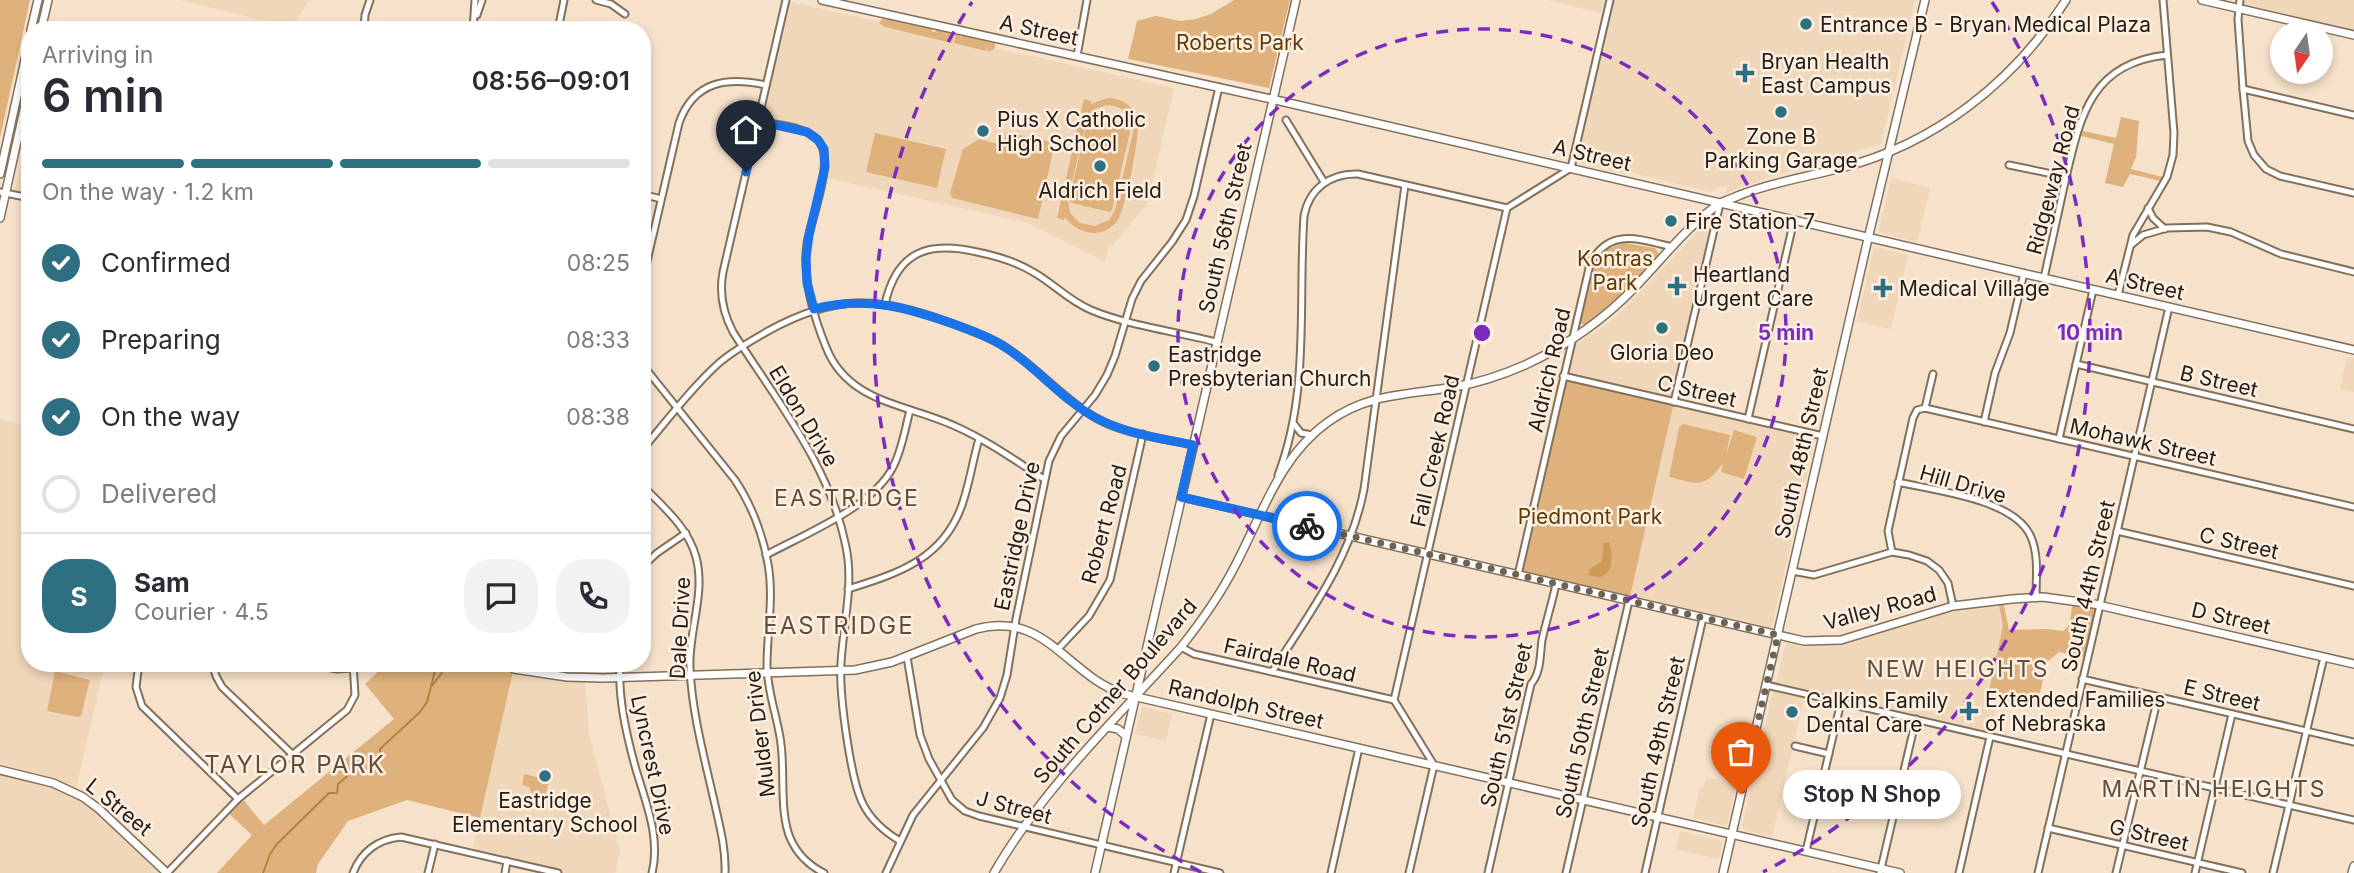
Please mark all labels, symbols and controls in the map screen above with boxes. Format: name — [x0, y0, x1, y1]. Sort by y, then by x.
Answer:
street label: A Street — [997, 9, 1081, 51]
place label: Entrance B - Bryan Medical Plaza — [1820, 12, 2151, 37]
marker: Entrance B - Bryan Medical Plaza — [1798, 16, 1814, 32]
north arrow — [2270, 21, 2333, 84]
map controls — [2270, 21, 2333, 84]
park label: Roberts Park — [1176, 30, 1304, 55]
text: Arriving in — [42, 41, 153, 69]
place label: Bryan Health East Campus — [1761, 49, 1891, 98]
marker: Bryan Health East Campus — [1735, 63, 1755, 83]
text: 08:56–09:01 — [472, 65, 630, 96]
text: 6 min — [42, 67, 165, 123]
pin — [716, 100, 776, 172]
street label: Ridgeway Road — [2021, 103, 2085, 257]
marker: Zone B Parking Garage — [1773, 104, 1789, 120]
place label: Pius X Catholic High School — [997, 107, 1146, 156]
icon: home — [727, 111, 765, 149]
marker: Pius X Catholic High School — [975, 123, 991, 139]
place label: Zone B Parking Garage — [1704, 124, 1858, 173]
street label: A Street — [1550, 134, 1634, 176]
street label: South 56th Street — [1193, 140, 1257, 316]
marker: Aldrich Field — [1092, 158, 1108, 174]
text: On the way · 1.2 km — [42, 178, 254, 206]
place label: Aldrich Field — [1038, 178, 1162, 203]
place label: Fire Station 7 — [1685, 209, 1815, 234]
marker: Fire Station 7 — [1663, 213, 1679, 229]
icon: check — [42, 244, 80, 282]
park label: Kontras Park — [1577, 246, 1653, 295]
text: Confirmed — [101, 247, 231, 278]
text: 08:25 — [567, 249, 630, 277]
place label: Heartland Urgent Care — [1693, 262, 1813, 311]
street label: A Street — [2103, 263, 2187, 305]
marker: Heartland Urgent Care — [1667, 276, 1687, 296]
place label: Medical Village — [1899, 276, 2050, 301]
marker: Medical Village — [1873, 278, 1893, 298]
street label: Aldrich Road — [1523, 305, 1575, 435]
marker: Gloria Deo — [1654, 320, 1670, 336]
text: 5 min — [1758, 320, 1814, 345]
text: 10 min — [2057, 320, 2123, 345]
icon: check — [42, 321, 80, 359]
centre of rings — [1470, 321, 1494, 345]
text: Preparing — [101, 324, 221, 355]
text: 08:33 — [566, 326, 630, 354]
place label: Gloria Deo — [1610, 340, 1714, 365]
place label: Eastridge Presbyterian Church — [1168, 342, 1371, 391]
marker: Eastridge Presbyterian Church — [1146, 358, 1162, 374]
street label: B Street — [2178, 360, 2260, 402]
street label: Eldon Drive — [764, 361, 844, 471]
street label: South 48th Street — [1769, 365, 1833, 541]
street label: C Street — [1655, 370, 1739, 412]
street label: Fall Creek Road — [1405, 373, 1465, 529]
icon: check — [42, 398, 80, 436]
text: On the way — [101, 401, 240, 432]
text: 08:38 — [566, 403, 630, 431]
street label: Mohawk Street — [2067, 413, 2219, 471]
street label: Eastridge Drive — [989, 459, 1045, 613]
street label: Hill Drive — [1917, 460, 2009, 508]
street label: Robert Road — [1076, 462, 1132, 586]
text: Delivered — [101, 478, 217, 509]
district label: EASTRIDGE — [774, 484, 920, 512]
courier — [1272, 491, 1342, 561]
street label: South 44th Street — [2056, 498, 2120, 674]
park label: Piedmont Park — [1518, 504, 1663, 529]
icon: bike — [1288, 507, 1326, 545]
street label: C Street — [2197, 522, 2281, 564]
button: chat — [464, 559, 538, 633]
button: phone — [556, 559, 630, 633]
text: Sam — [134, 567, 190, 598]
street label: Dale Drive — [665, 576, 695, 680]
text: S — [70, 581, 88, 612]
street label: Valley Road — [1821, 581, 1939, 635]
street label: South Cotner Boulevard — [1028, 594, 1202, 788]
street label: D Street — [2189, 597, 2273, 639]
text: Courier · 4.5 — [134, 598, 269, 626]
district label: EASTRIDGE — [763, 611, 915, 640]
street label: Fairdale Road — [1221, 633, 1359, 687]
street label: South 51st Street — [1475, 640, 1537, 810]
street label: South 50th Street — [1550, 645, 1614, 821]
street label: South 49th Street — [1626, 654, 1690, 830]
district label: NEW HEIGHTS — [1866, 655, 2050, 683]
street label: Mulder Drive — [740, 669, 780, 799]
street label: Randolph Street — [1166, 674, 1326, 734]
street label: E Street — [2181, 674, 2263, 716]
place label: Extended Families of Nebraska — [1985, 687, 2165, 736]
place label: Calkins Family Dental Care — [1806, 688, 1949, 737]
street label: Lyncrest Drive — [626, 693, 680, 837]
marker: Extended Families of Nebraska — [1959, 701, 1979, 721]
marker: Calkins Family Dental Care — [1784, 704, 1800, 720]
pin — [1711, 722, 1771, 794]
icon: bag — [1722, 733, 1760, 771]
district label: TAYLOR PARK — [204, 750, 386, 779]
marker: Eastridge Elementary School — [537, 768, 553, 784]
callout: Stop N Shop — [1783, 770, 1962, 818]
street label: L Street — [81, 773, 157, 841]
district label: MARTIN HEIGHTS — [2101, 775, 2327, 803]
text: Stop N Shop — [1803, 780, 1941, 808]
street label: J Street — [974, 785, 1055, 829]
place label: Eastridge Elementary School — [452, 788, 638, 837]
street label: G Street — [2107, 814, 2191, 856]

